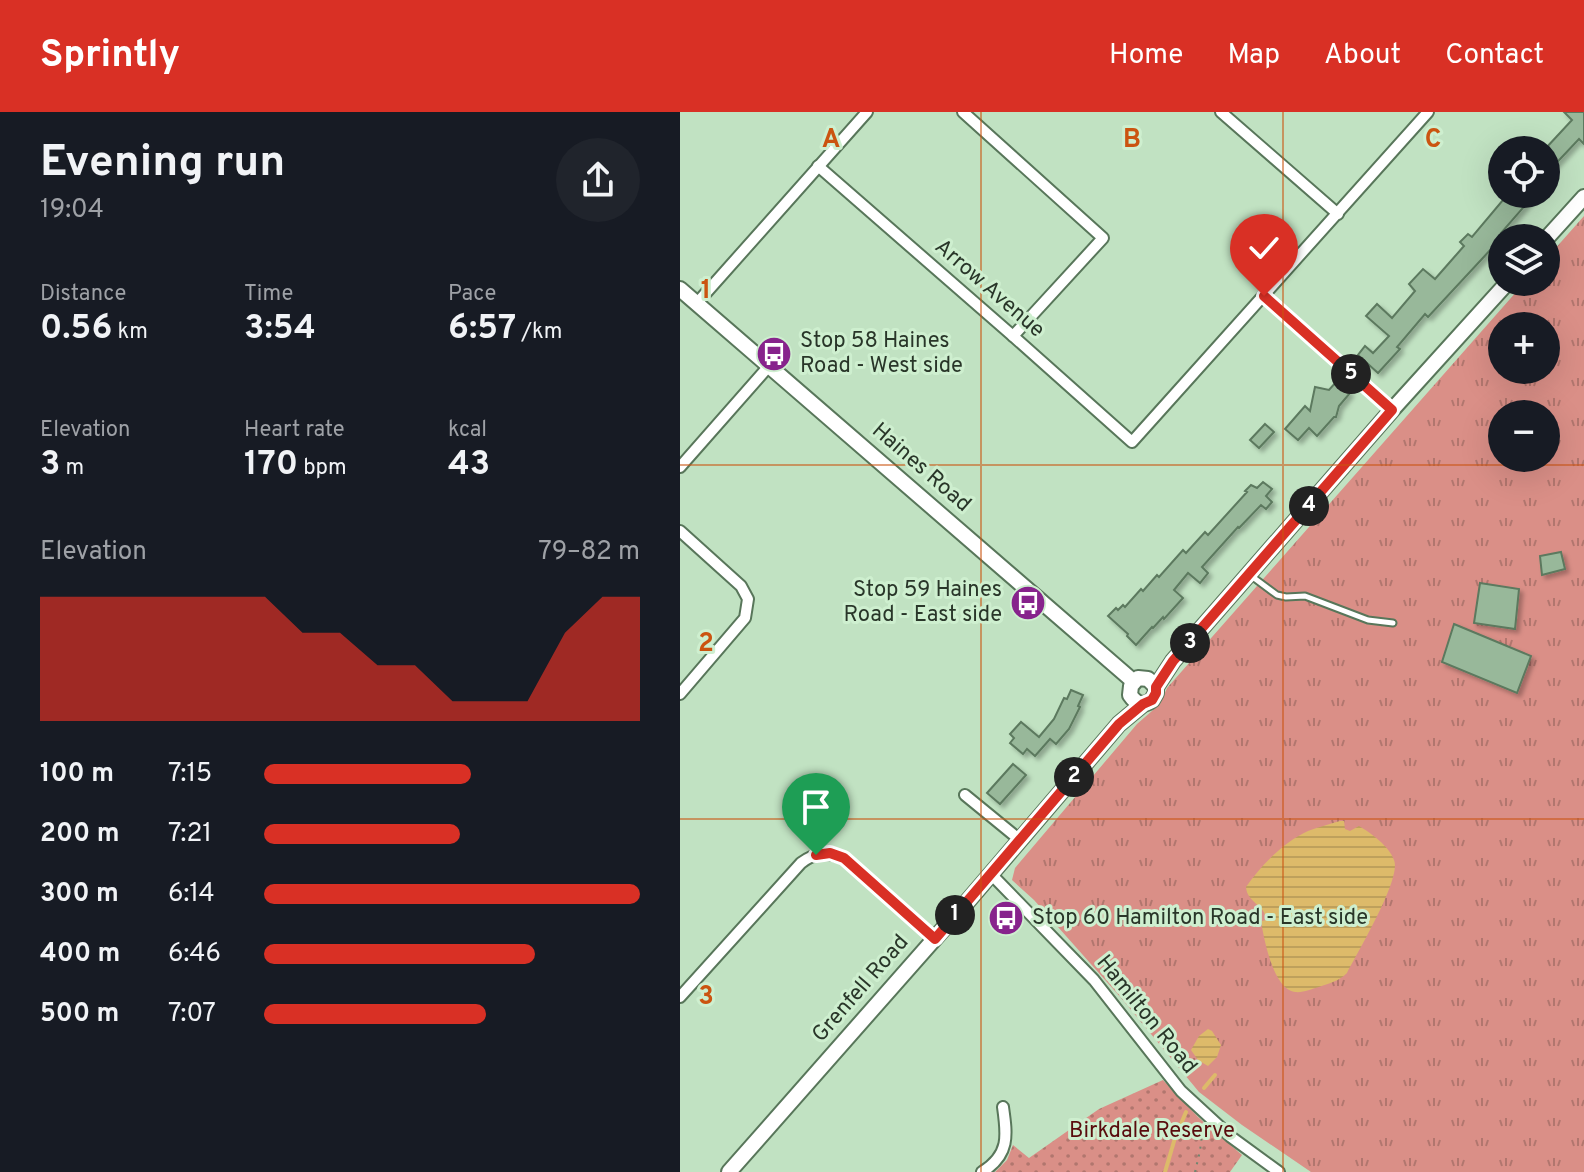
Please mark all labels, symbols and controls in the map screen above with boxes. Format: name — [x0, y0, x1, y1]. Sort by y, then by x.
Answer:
text: Sprintly — [40, 32, 180, 81]
text: Home — [1109, 38, 1183, 74]
text: Map — [1227, 38, 1280, 74]
text: About — [1324, 38, 1401, 74]
text: Contact — [1445, 38, 1544, 74]
text: A — [822, 124, 840, 157]
text: B — [1123, 124, 1141, 157]
text: C — [1425, 124, 1441, 157]
text: Evening run — [40, 136, 285, 192]
map controls — [1488, 136, 1560, 472]
button: locate — [1488, 136, 1560, 208]
button: share — [556, 138, 640, 222]
text: 19:04 — [40, 194, 104, 227]
pin — [1230, 214, 1298, 296]
button: layers — [1488, 224, 1560, 296]
icon: check — [1242, 226, 1286, 270]
street label: Arrow Avenue — [928, 234, 1050, 344]
text: 1 — [701, 275, 711, 308]
text: Distance — [40, 281, 126, 308]
text: Time — [244, 281, 293, 308]
text: Pace — [448, 281, 496, 308]
text: 0.56 — [40, 308, 112, 351]
text: 3:54 — [244, 308, 316, 351]
text: 6:57 — [448, 308, 516, 351]
button: + — [1488, 312, 1560, 384]
text: km — [112, 319, 148, 346]
text: /km — [516, 319, 562, 346]
place label: Stop 58 Haines Road - West side — [800, 328, 963, 380]
bus stop icon: Stop 58 Haines Road - West side — [755, 335, 793, 373]
pin: 5 — [1331, 354, 1371, 394]
text: 5 — [1344, 360, 1358, 387]
button: − — [1488, 400, 1560, 472]
text: Elevation — [40, 417, 130, 444]
text: Heart rate — [244, 417, 345, 444]
text: kcal — [448, 417, 487, 444]
street label: Haines Road — [866, 418, 976, 518]
text: 3 — [40, 444, 60, 487]
text: 170 — [244, 444, 298, 487]
text: 43 — [448, 444, 490, 487]
text: m — [60, 455, 84, 482]
text: bpm — [298, 455, 347, 482]
pin: 4 — [1289, 486, 1329, 526]
text: 4 — [1302, 492, 1316, 519]
text: Elevation — [40, 536, 147, 569]
text: 79–82 m — [538, 536, 640, 569]
place label: Stop 59 Haines Road - East side — [844, 577, 1002, 629]
bus stop icon: Stop 59 Haines Road - East side — [1009, 584, 1047, 622]
pin: 3 — [1170, 623, 1210, 663]
text: 2 — [698, 628, 714, 661]
text: 3 — [1183, 629, 1197, 656]
pin: 2 — [1054, 757, 1094, 797]
text: 100 m — [40, 758, 114, 791]
text: 7:15 — [168, 758, 212, 791]
text: 2 — [1067, 763, 1081, 790]
pin — [782, 773, 850, 855]
icon: arrive — [794, 785, 838, 829]
text: 200 m — [40, 818, 119, 851]
text: 7:21 — [168, 818, 212, 851]
text: 300 m — [40, 878, 119, 911]
text: 6:14 — [168, 878, 215, 911]
pin: 1 — [935, 895, 975, 935]
bus stop icon: Stop 60 Hamilton Road - East side — [987, 899, 1025, 937]
text: 1 — [951, 901, 959, 928]
place label: Stop 60 Hamilton Road - East side — [1032, 905, 1368, 932]
street label: Grenfell Road — [807, 930, 915, 1048]
text: 400 m — [40, 938, 120, 971]
text: 6:46 — [168, 938, 221, 971]
street label: Hamilton Road — [1090, 950, 1202, 1080]
text: 3 — [698, 981, 714, 1014]
text: 500 m — [40, 998, 119, 1031]
text: 7:07 — [168, 998, 216, 1031]
park label: Birkdale Reserve — [1069, 1118, 1235, 1145]

